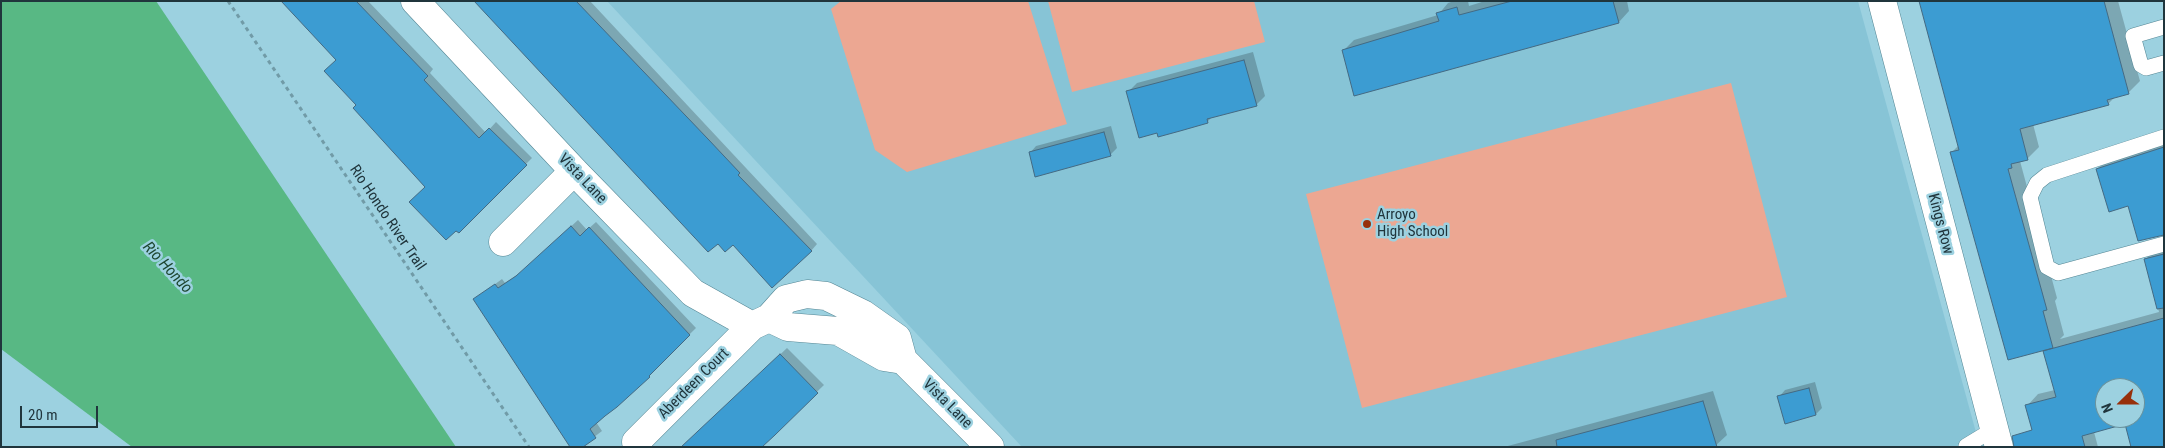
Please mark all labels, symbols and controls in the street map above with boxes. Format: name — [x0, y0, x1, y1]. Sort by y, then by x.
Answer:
street label: Vista Lane — [554, 150, 610, 208]
street label: Rio Hondo River Trail — [345, 162, 429, 274]
street label: Kings Row — [1923, 192, 1957, 256]
place label: Arroyo High School — [1377, 206, 1448, 241]
marker: Arroyo High School — [1361, 218, 1373, 230]
water label: Rio Hondo — [138, 238, 196, 298]
street label: Aberdeen Court — [655, 345, 733, 423]
street label: Vista Lane — [919, 376, 975, 432]
north arrow — [2095, 378, 2145, 428]
scale bar — [22, 396, 100, 428]
text: N — [2098, 401, 2116, 415]
text: 20 m — [28, 406, 58, 424]

